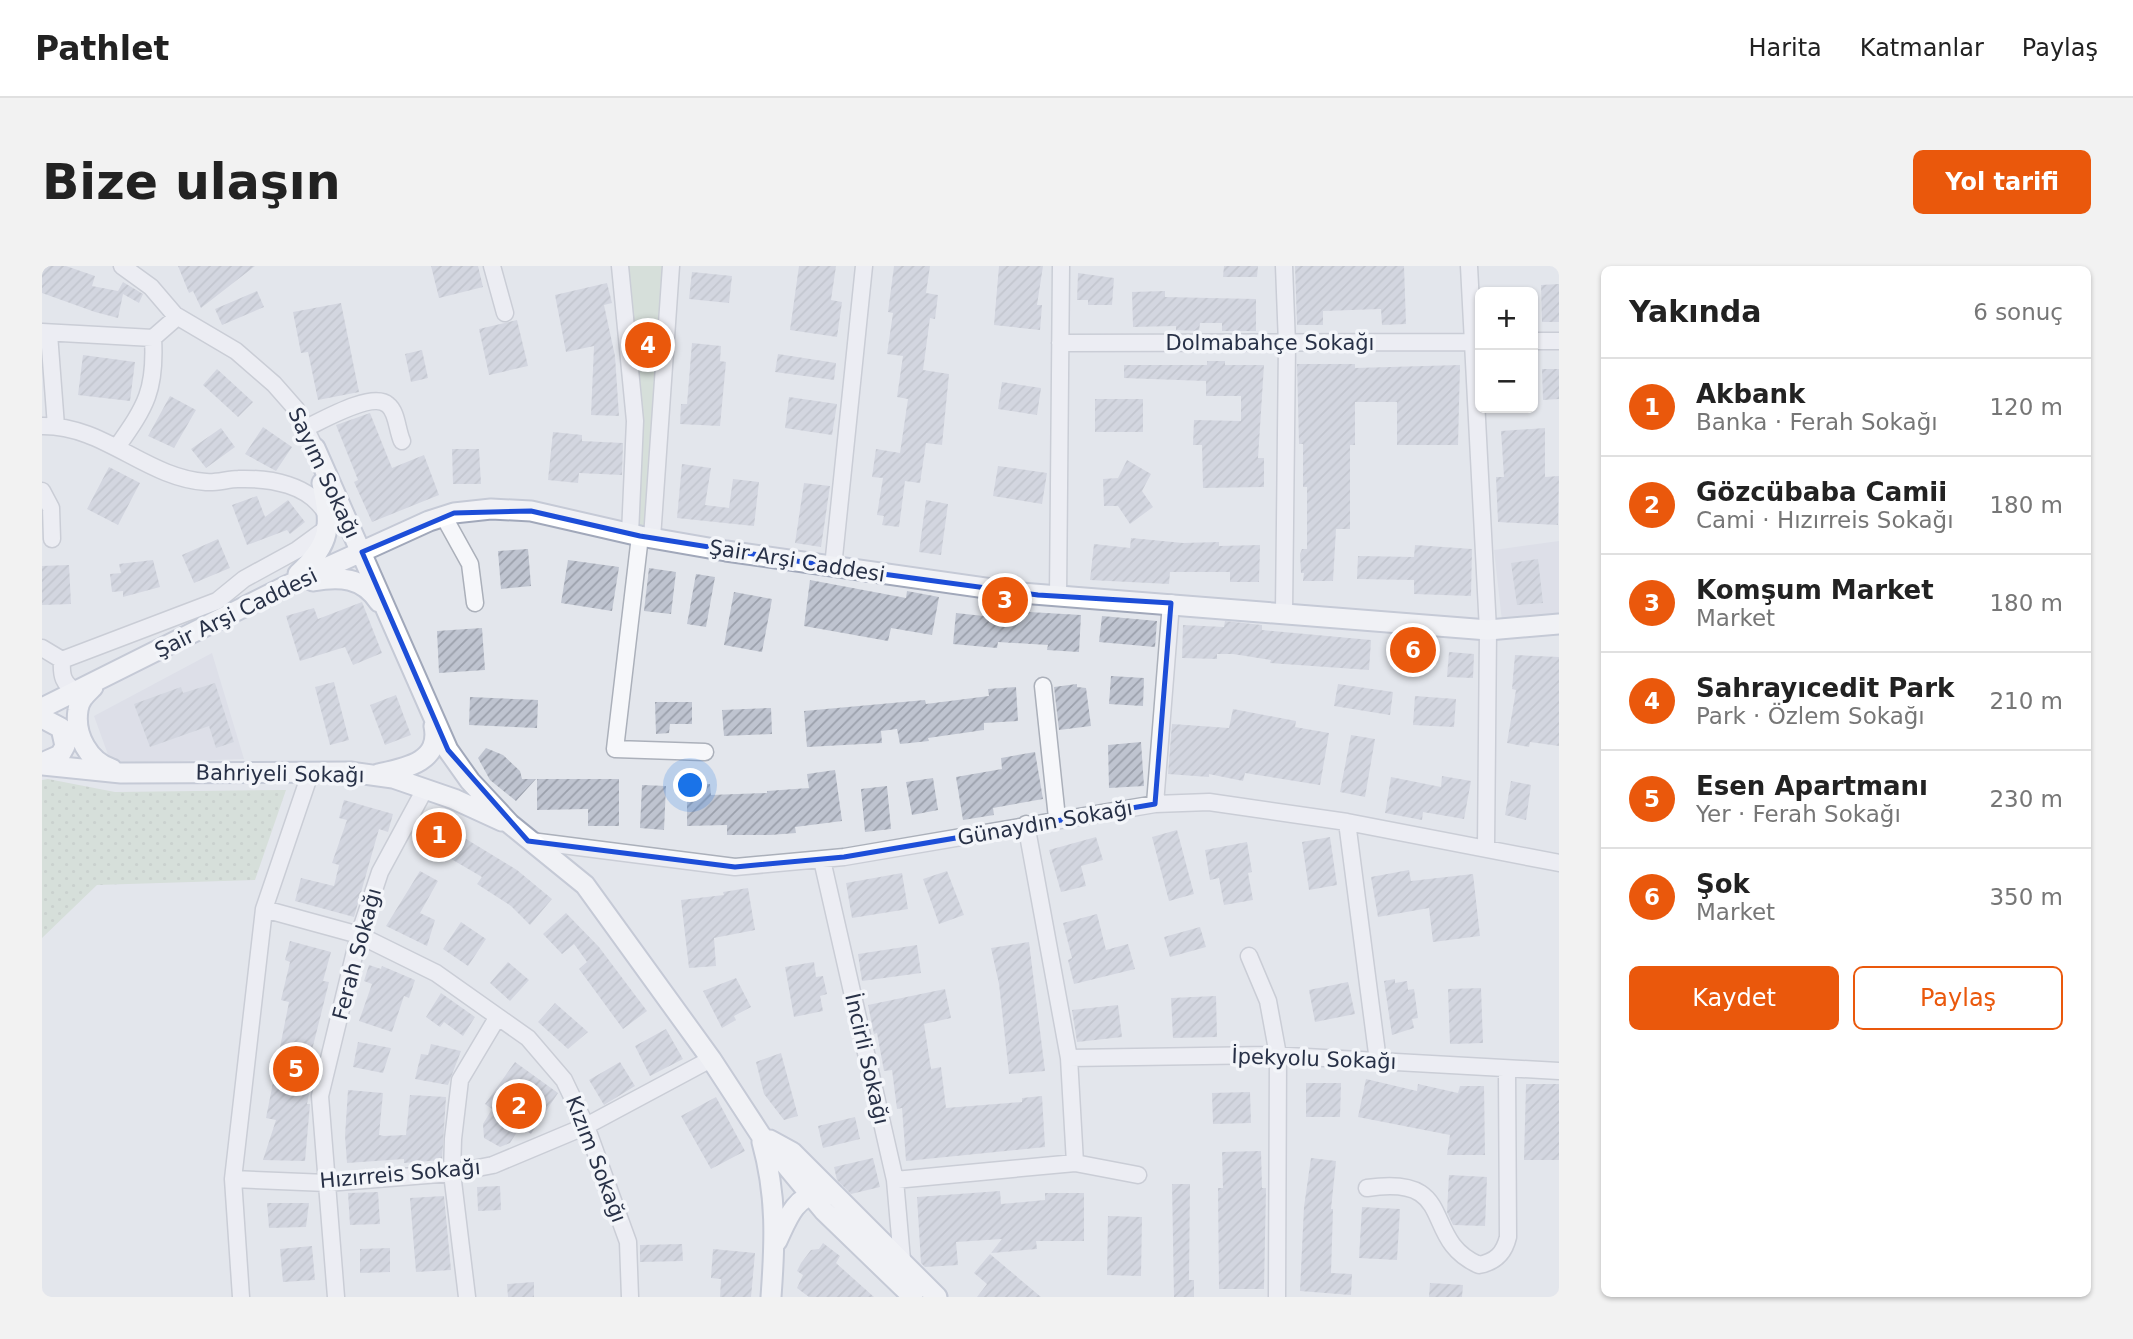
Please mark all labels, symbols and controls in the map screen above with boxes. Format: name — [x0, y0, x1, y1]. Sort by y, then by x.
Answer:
text: Pathlet — [35, 29, 169, 68]
text: Harita — [1748, 34, 1822, 62]
text: Katmanlar — [1860, 34, 1984, 62]
text: Paylaş — [2022, 34, 2098, 62]
button: Yol tarifi — [1913, 150, 2091, 214]
text: Bize ulaşın — [42, 154, 341, 211]
map controls — [1475, 287, 1538, 413]
button: + — [1475, 287, 1538, 350]
text: Yakında — [1629, 294, 1762, 329]
text: 6 sonuç — [1973, 299, 2063, 325]
pin: 4 — [625, 319, 671, 371]
street label: Dolmabahçe Sokağı — [1166, 331, 1374, 355]
button: − — [1475, 350, 1538, 413]
text: Akbank — [1696, 379, 1805, 409]
text: 1 — [1644, 394, 1660, 420]
text: 120 m — [1989, 394, 2063, 420]
street label: Sayım Sokağı — [283, 404, 365, 542]
text: Banka · Ferah Sokağı — [1696, 409, 1938, 435]
text: Gözcübaba Camii — [1696, 477, 1947, 507]
text: 2 — [1644, 492, 1660, 518]
text: 180 m — [1989, 492, 2063, 518]
text: Cami · Hızırreis Sokağı — [1696, 507, 1954, 533]
street label: Şair Arşi Caddesi — [707, 535, 887, 587]
street label: Şair Arşi Caddesi — [151, 563, 321, 663]
pin: 3 — [982, 574, 1028, 626]
text: Komşum Market — [1696, 575, 1934, 605]
text: 3 — [1644, 590, 1660, 616]
text: 180 m — [1989, 590, 2063, 616]
text: Market — [1696, 605, 1775, 631]
pin: 6 — [1390, 624, 1436, 676]
text: Sahrayıcedit Park — [1696, 673, 1954, 703]
text: 4 — [1644, 688, 1660, 714]
text: 210 m — [1989, 688, 2063, 714]
text: Park · Özlem Sokağı — [1696, 703, 1925, 729]
street label: Bahriyeli Sokağı — [195, 761, 365, 787]
your location — [673, 768, 707, 802]
text: Esen Apartmanı — [1696, 771, 1928, 801]
text: 5 — [1644, 786, 1660, 812]
text: 230 m — [1989, 786, 2063, 812]
street label: Günaydın Sokağı — [956, 796, 1134, 850]
text: Yer · Ferah Sokağı — [1696, 801, 1901, 827]
pin: 1 — [416, 809, 462, 861]
text: Şok — [1696, 869, 1750, 899]
text: 6 — [1644, 884, 1660, 910]
text: 350 m — [1989, 884, 2063, 910]
street label: Ferah Sokağı — [328, 886, 386, 1022]
text: Market — [1696, 899, 1775, 925]
button: Kaydet — [1629, 966, 1839, 1030]
button: Paylaş — [1853, 966, 2063, 1030]
street label: İncirli Sokağı — [840, 991, 895, 1127]
pin: 5 — [273, 1043, 319, 1095]
street label: İpekyolu Sokağı — [1231, 1043, 1397, 1074]
pin: 2 — [496, 1080, 542, 1132]
street label: Kızım Sokağı — [561, 1092, 631, 1226]
street label: Hızırreis Sokağı — [319, 1155, 481, 1193]

